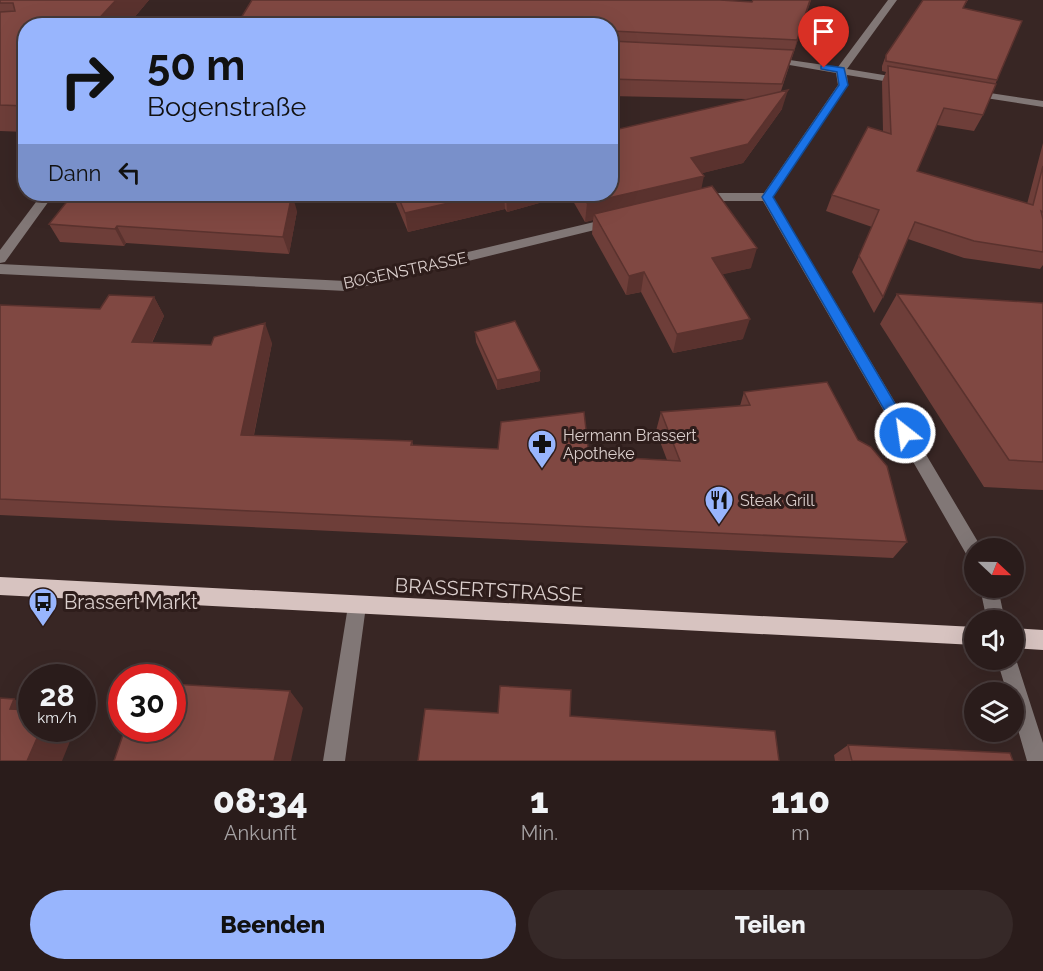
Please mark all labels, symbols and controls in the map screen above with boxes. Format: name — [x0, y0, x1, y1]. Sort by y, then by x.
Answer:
pin — [798, 6, 849, 68]
icon: arrive — [807, 15, 840, 48]
text: 50 m — [147, 41, 245, 90]
icon: right — [48, 42, 126, 120]
text: Bogenstraße — [147, 91, 306, 122]
icon: left — [113, 156, 146, 189]
text: Dann — [48, 160, 101, 186]
street label: BOGENSTRASSE — [342, 248, 469, 293]
position arrow — [873, 401, 937, 465]
place label: Hermann Brassert Apotheke — [563, 426, 697, 463]
pharmacy icon: Hermann Brassert Apotheke — [526, 428, 558, 470]
restaurant icon: Steak Grill — [703, 484, 735, 526]
place label: Steak Grill — [740, 491, 815, 510]
north arrow — [964, 538, 1024, 598]
map controls — [964, 538, 1024, 742]
street label: BRASSERTSTRASSE — [394, 573, 584, 607]
bus stop icon: Brassert Markt — [27, 586, 59, 628]
place label: Brassert Markt — [64, 590, 198, 614]
button: sound — [964, 610, 1024, 670]
speed limit sign: 30 — [108, 664, 186, 742]
text: 28 — [39, 678, 75, 713]
button: layers — [964, 682, 1024, 742]
text: km/h — [37, 709, 77, 727]
text: 08:34 — [213, 779, 308, 821]
text: 1 — [530, 779, 549, 821]
text: 110 — [771, 779, 830, 821]
text: Ankunft — [224, 821, 297, 845]
text: Min. — [521, 821, 558, 845]
text: m — [791, 821, 810, 845]
button: Beenden — [30, 890, 516, 959]
button: Teilen — [528, 890, 1013, 959]

